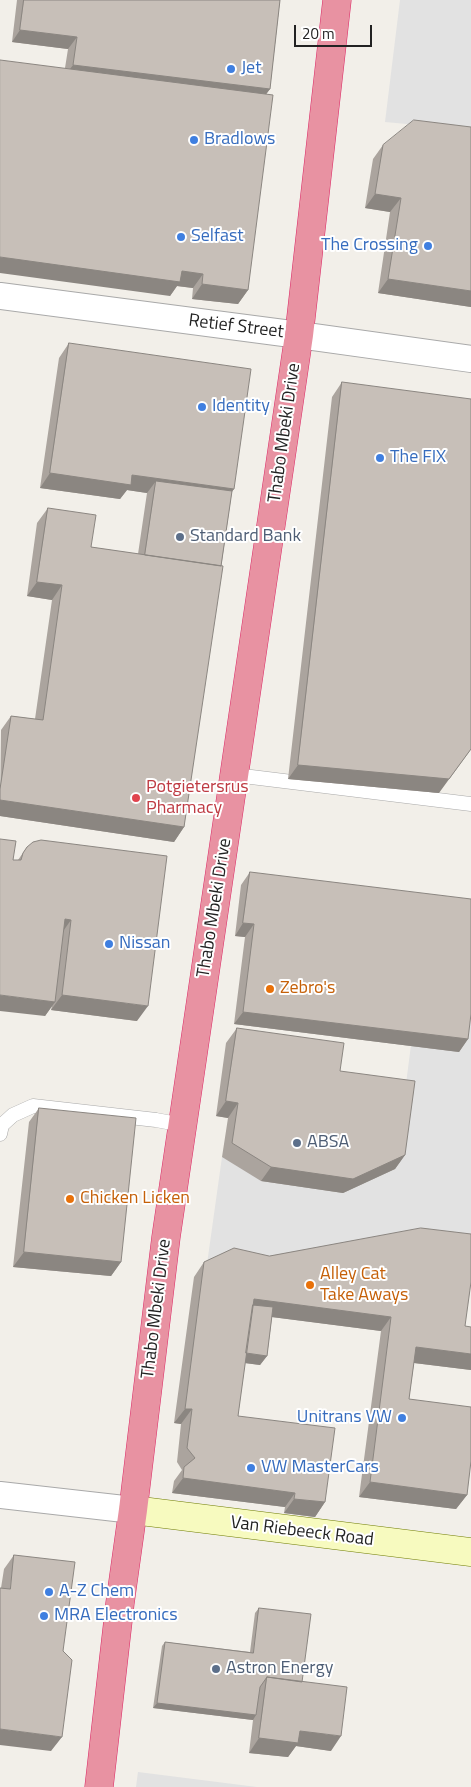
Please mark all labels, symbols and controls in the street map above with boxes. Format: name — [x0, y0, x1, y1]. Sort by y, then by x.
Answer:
scale bar — [296, 15, 374, 47]
text: 20 m — [302, 22, 335, 45]
place label: Jet — [241, 58, 261, 80]
marker: Jet — [225, 63, 237, 75]
place label: Bradlows — [204, 129, 275, 151]
marker: Bradlows — [188, 134, 200, 146]
place label: Selfast — [191, 226, 244, 248]
marker: Selfast — [175, 231, 187, 243]
place label: The Crossing — [321, 235, 418, 257]
marker: The Crossing — [422, 240, 434, 252]
street label: Retief Street — [187, 310, 285, 344]
street label: Thabo Mbeki Drive — [265, 362, 305, 504]
place label: Identity — [212, 396, 270, 418]
marker: Identity — [196, 401, 208, 413]
place label: The FIX — [390, 447, 446, 469]
marker: The FIX — [374, 452, 386, 464]
place label: Standard Bank — [190, 526, 301, 548]
marker: Standard Bank — [174, 531, 186, 543]
place label: Potgietersrus Pharmacy — [146, 777, 249, 820]
marker: Potgietersrus Pharmacy — [130, 792, 142, 804]
street label: Thabo Mbeki Drive — [193, 837, 237, 979]
place label: Nissan — [119, 933, 171, 955]
marker: Nissan — [103, 938, 115, 950]
place label: Zebro's — [280, 978, 335, 1000]
marker: Zebro's — [264, 983, 276, 995]
place label: ABSA — [307, 1132, 349, 1154]
marker: ABSA — [291, 1137, 303, 1149]
place label: Chicken Licken — [80, 1188, 190, 1210]
marker: Chicken Licken — [64, 1193, 76, 1205]
street label: Thabo Mbeki Drive — [138, 1238, 176, 1380]
place label: Alley Cat Take Aways — [320, 1264, 408, 1306]
marker: Alley Cat Take Aways — [304, 1279, 316, 1291]
place label: Unitrans VW — [297, 1407, 392, 1429]
marker: Unitrans VW — [396, 1412, 408, 1424]
place label: VW MasterCars — [261, 1457, 379, 1479]
marker: VW MasterCars — [245, 1462, 257, 1474]
street label: Van Riebeeck Road — [229, 1513, 375, 1551]
place label: A-Z Chem — [59, 1581, 134, 1603]
marker: A-Z Chem — [43, 1586, 55, 1598]
place label: MRA Electronics — [54, 1605, 178, 1627]
marker: MRA Electronics — [38, 1610, 50, 1622]
place label: Astron Energy — [226, 1658, 333, 1680]
marker: Astron Energy — [210, 1663, 222, 1675]

